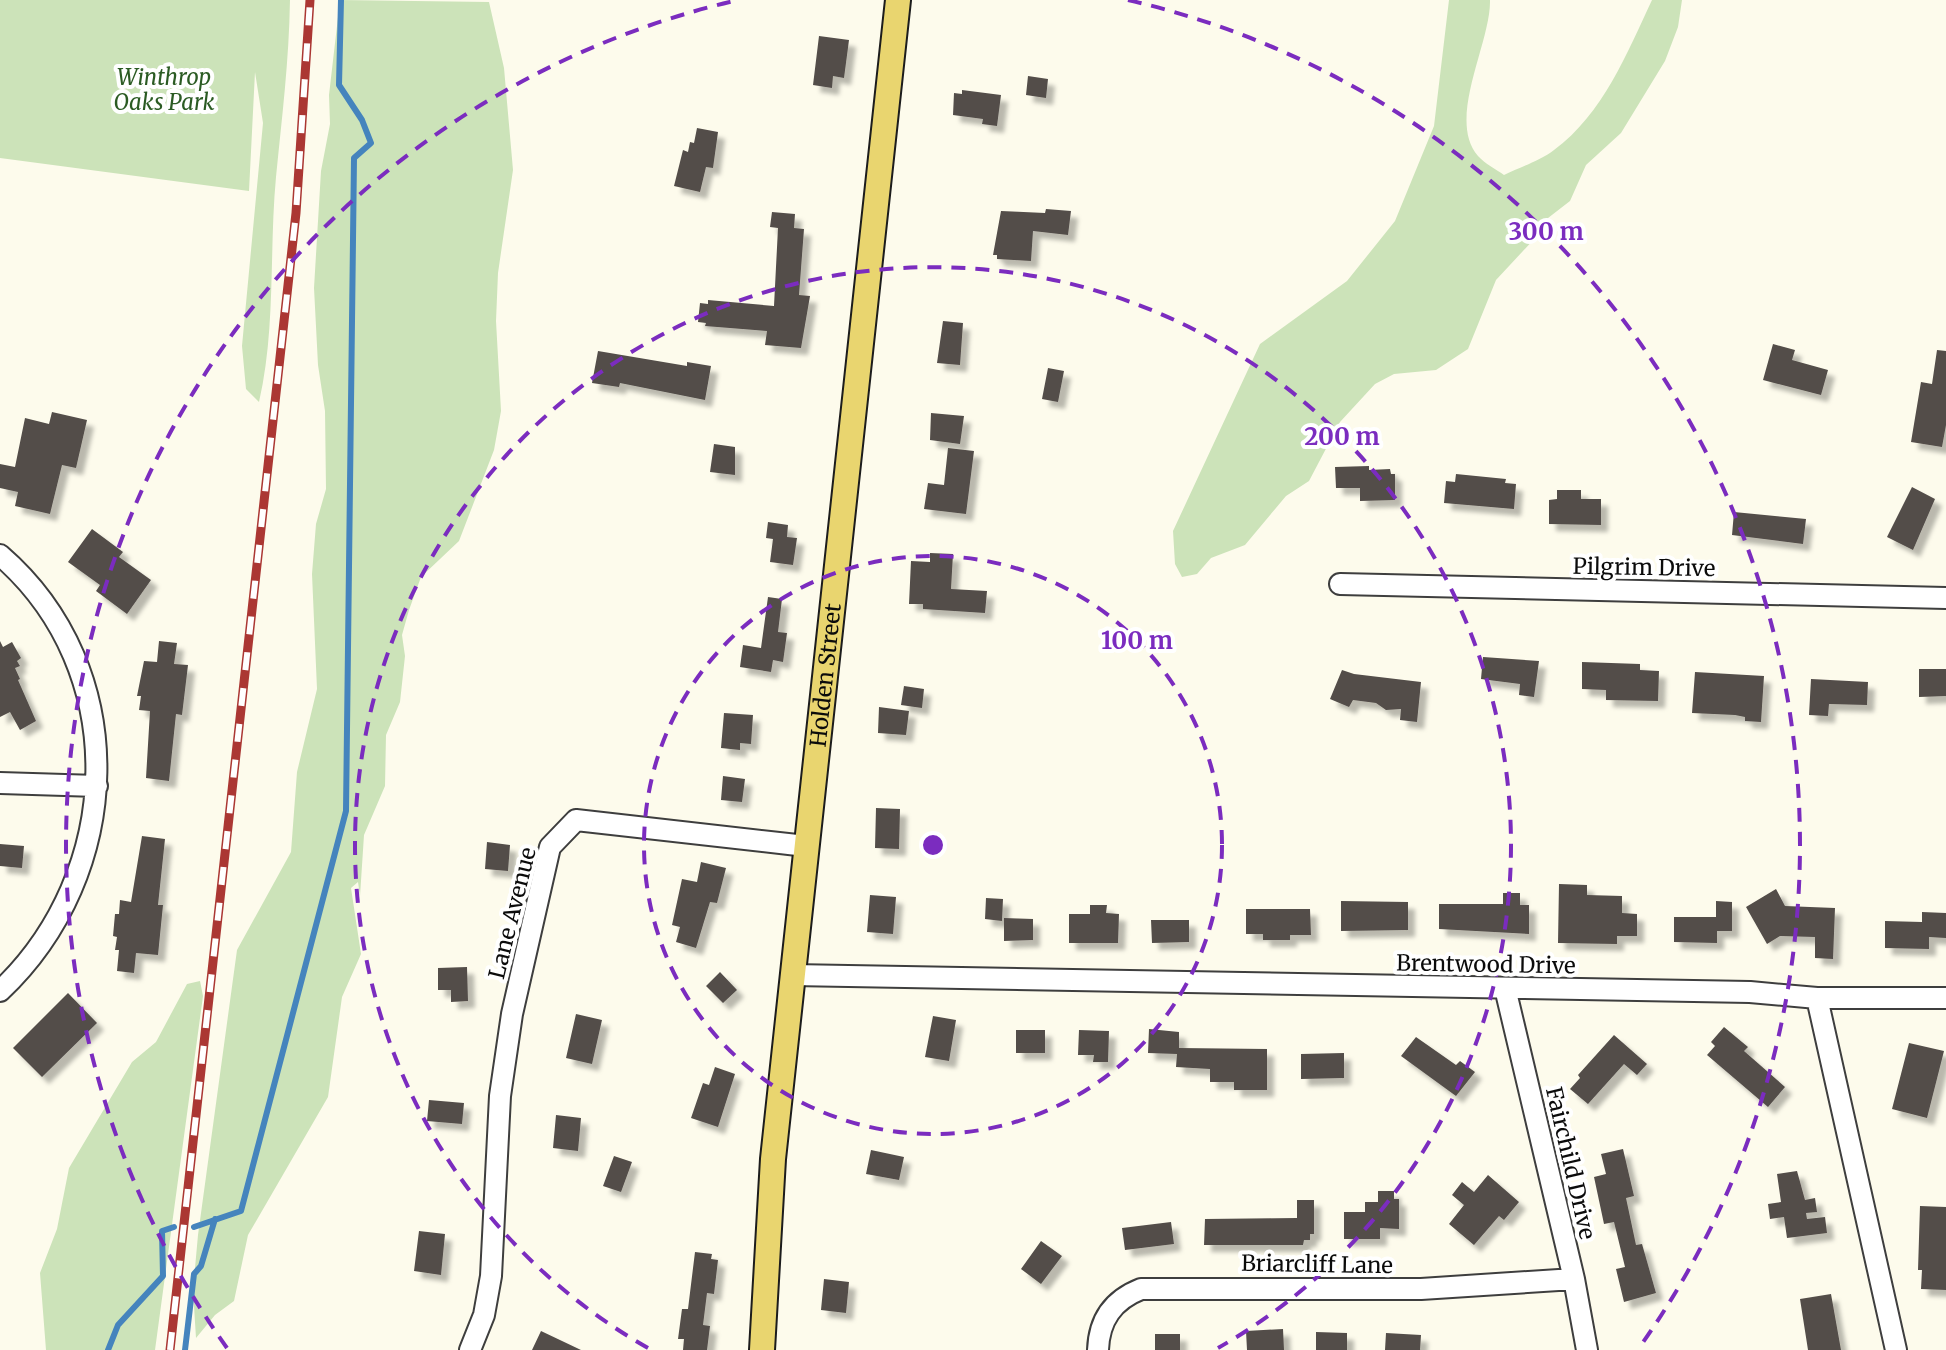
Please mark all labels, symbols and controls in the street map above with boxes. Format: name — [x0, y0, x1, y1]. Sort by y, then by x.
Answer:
park label: Winthrop Oaks Park — [114, 63, 214, 116]
text: 300 m — [1508, 216, 1584, 247]
text: 200 m — [1304, 421, 1380, 452]
street label: Pilgrim Drive — [1573, 552, 1715, 582]
street label: Holden Street — [804, 601, 847, 748]
text: 100 m — [1101, 625, 1173, 656]
centre of rings — [919, 831, 947, 859]
street label: Lane Avenue — [482, 844, 542, 982]
street label: Brentwood Drive — [1396, 948, 1576, 980]
street label: Fairchild Drive — [1540, 1084, 1602, 1242]
street label: Briarcliff Lane — [1241, 1249, 1393, 1279]

